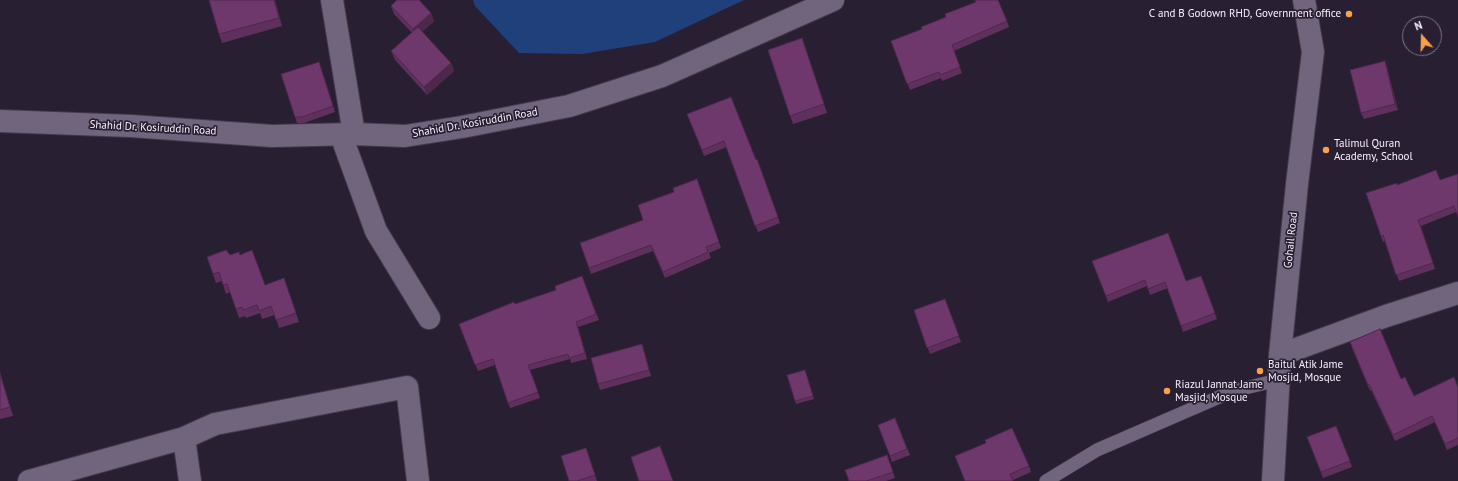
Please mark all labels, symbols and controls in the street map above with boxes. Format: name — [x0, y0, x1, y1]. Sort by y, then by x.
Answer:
place label: C and B Godown RHD, Government office — [1149, 7, 1341, 21]
marker: C and B Godown RHD, Government office — [1344, 9, 1354, 19]
north arrow — [1402, 16, 1442, 56]
text: N — [1412, 18, 1424, 33]
street label: Shahid Dr. Kosiruddin Road — [411, 105, 539, 141]
street label: Shahid Dr. Kosiruddin Road — [89, 118, 217, 138]
place label: Talimul Quran Academy, School — [1334, 137, 1413, 163]
marker: Talimul Quran Academy, School — [1321, 145, 1331, 155]
street label: Gohail Road — [1281, 211, 1301, 269]
place label: Baitul Atik Jame Mosjid, Mosque — [1268, 358, 1343, 384]
marker: Baitul Atik Jame Mosjid, Mosque — [1255, 366, 1265, 376]
place label: Riazul Jannat Jame Masjid, Mosque — [1175, 378, 1263, 404]
marker: Riazul Jannat Jame Masjid, Mosque — [1162, 386, 1172, 396]

